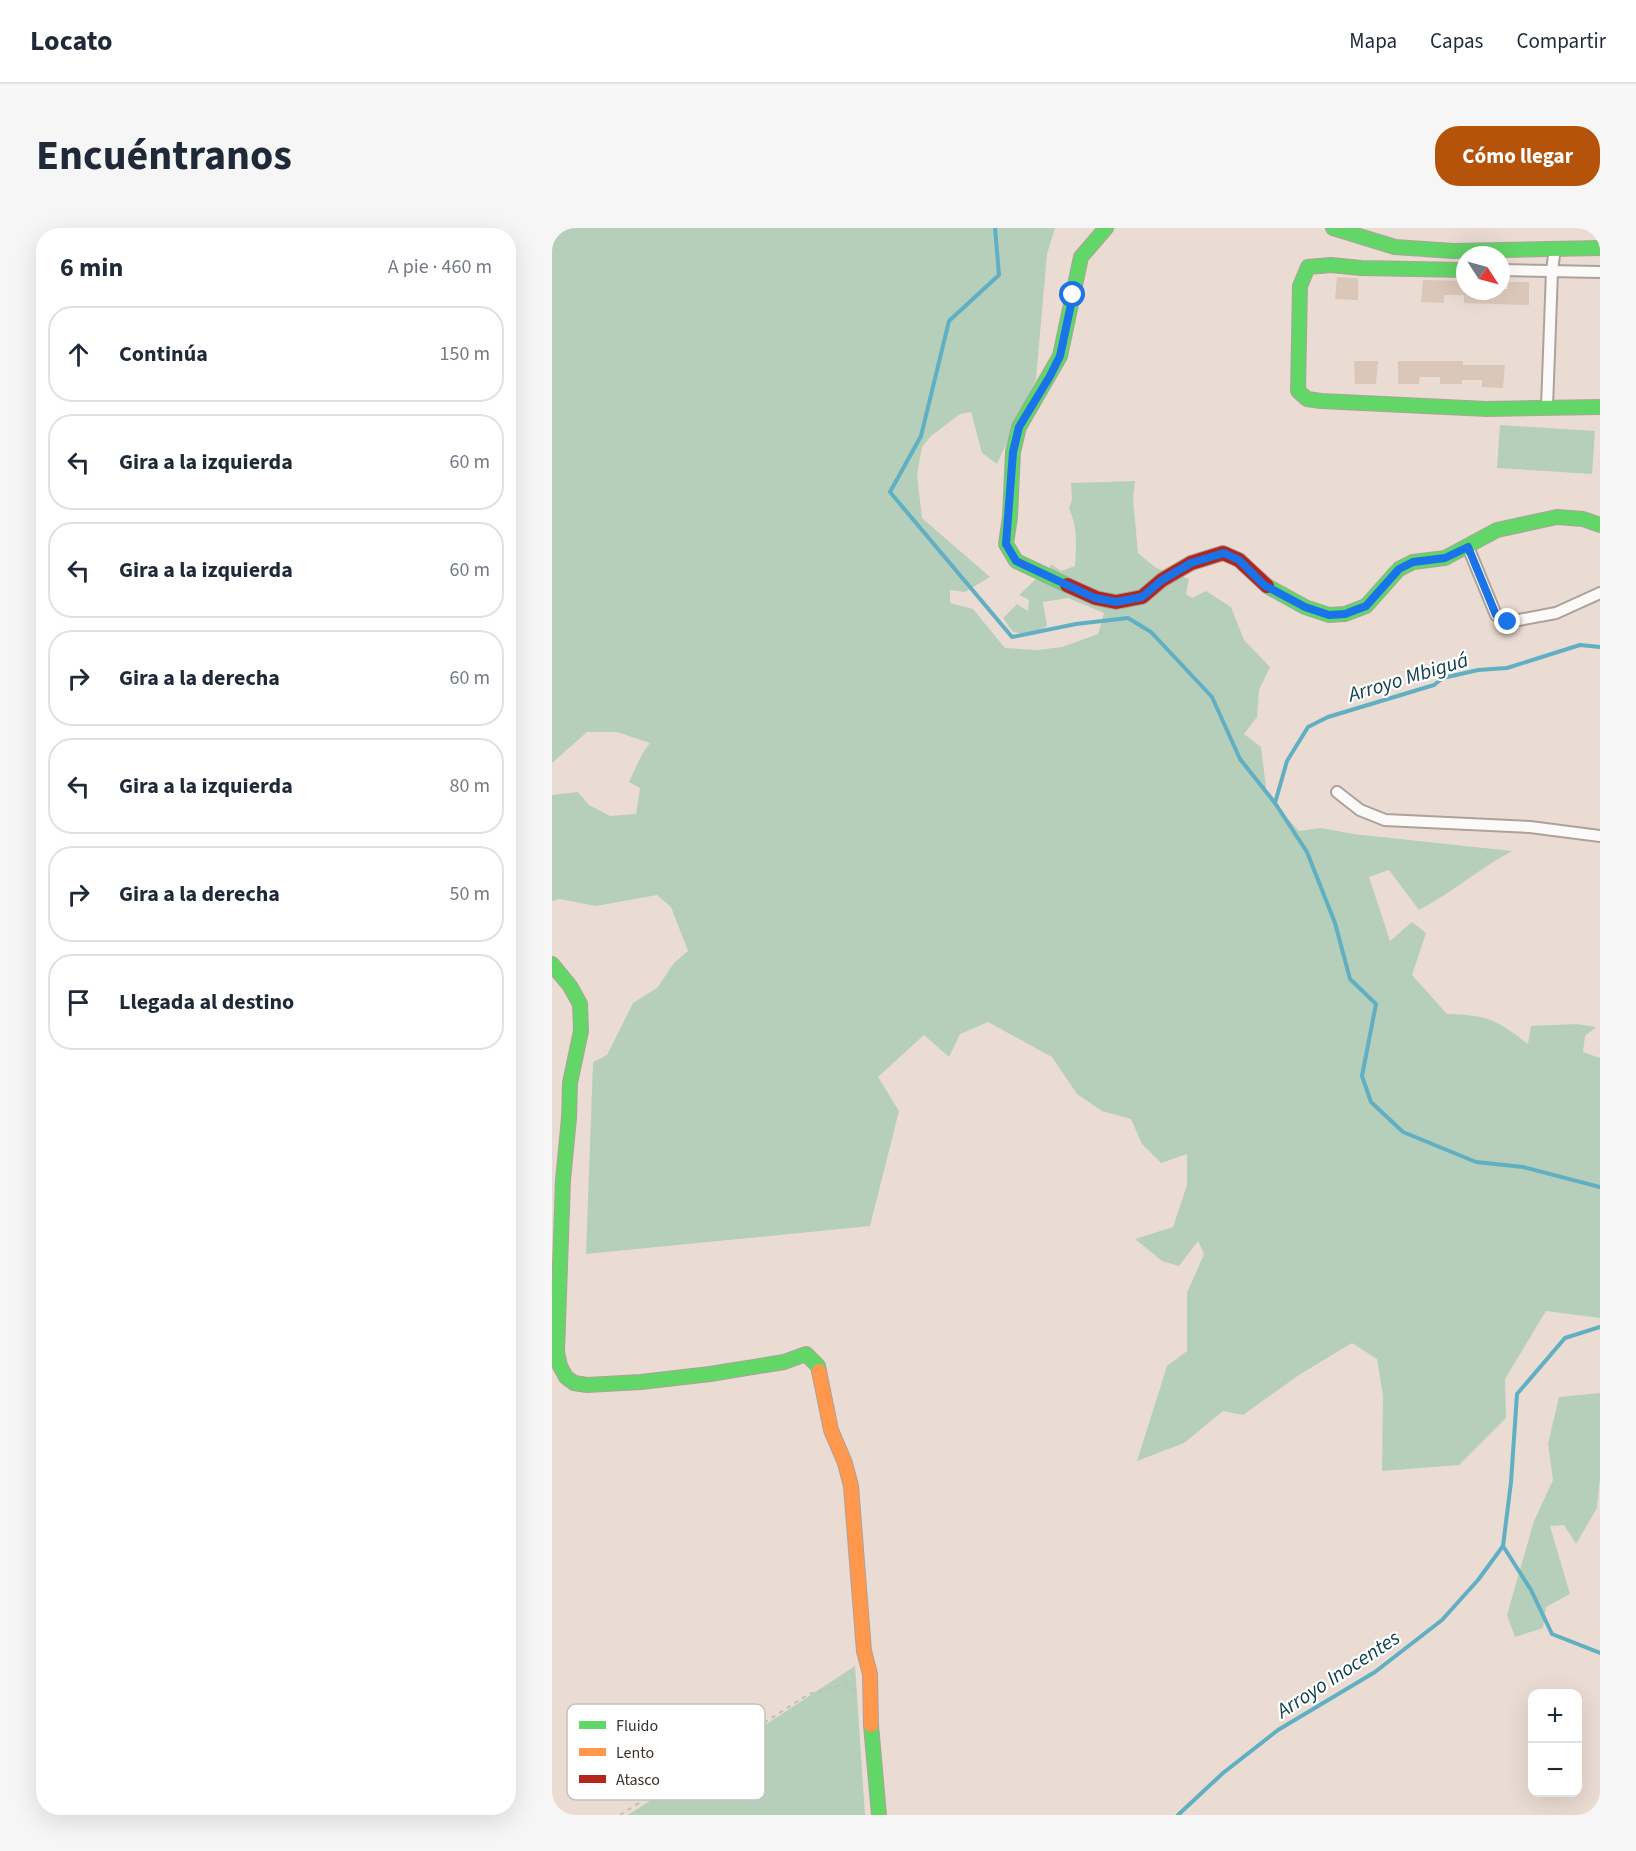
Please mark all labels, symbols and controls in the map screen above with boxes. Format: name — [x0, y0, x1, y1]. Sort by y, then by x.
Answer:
text: Locato — [30, 21, 112, 61]
text: Mapa — [1349, 26, 1397, 56]
text: Capas — [1430, 26, 1483, 56]
text: Compartir — [1516, 26, 1606, 56]
text: Encuéntranos — [36, 126, 292, 186]
button: Cómo llegar — [1435, 126, 1600, 186]
north arrow — [1456, 246, 1510, 300]
text: 6 min — [60, 249, 123, 286]
text: A pie · 460 m — [388, 253, 492, 281]
route start — [1059, 281, 1085, 307]
icon: ahead — [62, 338, 95, 371]
text: Continúa — [119, 338, 208, 370]
text: 150 m — [440, 340, 490, 368]
icon: left — [62, 446, 95, 479]
text: Gira a la izquierda — [119, 446, 293, 478]
text: 60 m — [450, 448, 490, 476]
icon: left — [62, 554, 95, 587]
text: Gira a la izquierda — [119, 554, 293, 586]
text: 60 m — [450, 556, 490, 584]
route end — [1494, 608, 1520, 634]
water label: Arroyo Mbiguá — [1342, 645, 1472, 710]
icon: right — [62, 662, 95, 695]
text: Gira a la derecha — [119, 662, 280, 694]
text: 60 m — [450, 664, 490, 692]
icon: left — [62, 770, 95, 803]
text: Gira a la izquierda — [119, 770, 293, 802]
text: 80 m — [450, 772, 490, 800]
icon: right — [62, 878, 95, 911]
text: Gira a la derecha — [119, 878, 280, 910]
text: 50 m — [450, 880, 490, 908]
icon: arrive — [62, 986, 95, 1019]
text: Llegada al destino — [119, 986, 294, 1018]
water label: Arroyo Inocentes — [1269, 1623, 1406, 1726]
map controls — [1528, 1689, 1582, 1797]
button: + — [1528, 1689, 1582, 1743]
legend — [567, 1704, 765, 1800]
text: Fluido — [616, 1715, 658, 1737]
text: Lento — [616, 1742, 654, 1764]
button: − — [1528, 1743, 1582, 1797]
text: Atasco — [616, 1769, 660, 1791]

